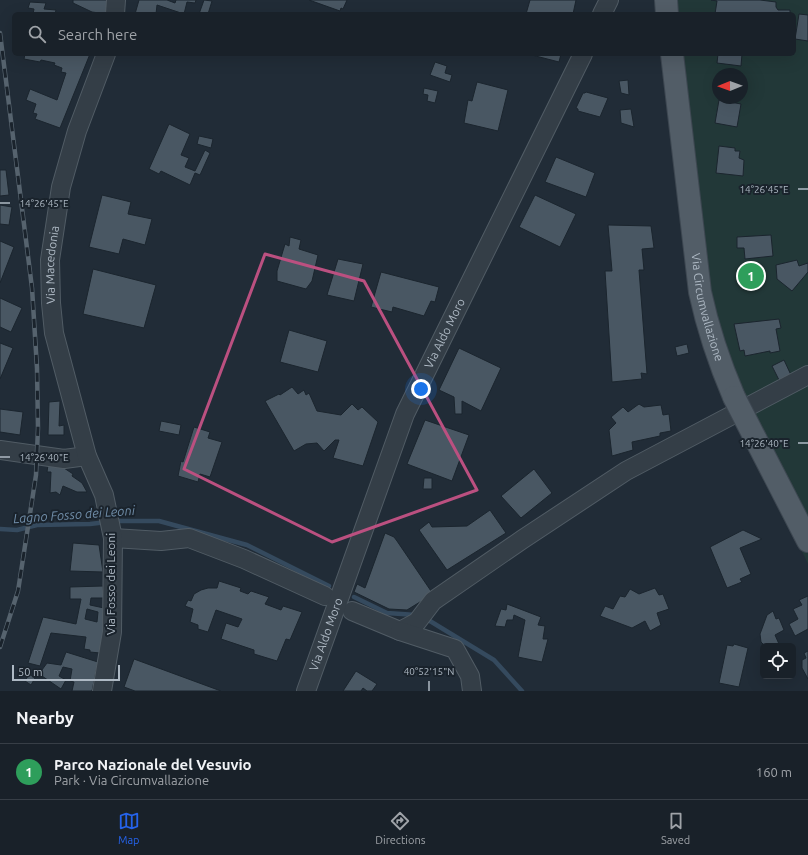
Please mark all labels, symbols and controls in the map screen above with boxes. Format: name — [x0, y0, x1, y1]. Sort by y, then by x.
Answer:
search box — [12, 12, 796, 56]
icon: search — [26, 23, 48, 45]
text: Search here — [58, 26, 137, 43]
north arrow — [712, 68, 748, 104]
text: 14°26'45"E — [739, 184, 789, 195]
text: 14°26'45"E — [19, 198, 69, 209]
street label: Via Macedonia — [43, 225, 61, 304]
street label: Via Circumvallazione — [689, 252, 726, 363]
pin: 1 — [738, 261, 764, 291]
street label: Via Aldo Moro — [422, 296, 467, 370]
your location — [411, 379, 431, 399]
text: 14°26'40"E — [739, 438, 789, 449]
text: 14°26'40"E — [19, 452, 69, 463]
water label: Lagno Fosso dei Leoni — [13, 503, 136, 525]
street label: Via Fosso dei Leoni — [104, 533, 117, 635]
street label: Via Aldo Moro — [307, 596, 345, 673]
map controls — [760, 643, 796, 679]
button: locate — [760, 643, 796, 679]
scale bar — [12, 663, 120, 682]
text: 50 m — [18, 666, 42, 678]
text: 40°52'15"N — [404, 666, 454, 677]
text: Nearby — [16, 708, 74, 727]
text: Parco Nazionale del Vesuvio — [54, 756, 252, 773]
text: 1 — [25, 765, 33, 779]
text: 160 m — [756, 765, 792, 779]
text: Park · Via Circumvallazione — [54, 773, 209, 787]
tab: Map — [118, 810, 140, 846]
tab: Directions — [375, 810, 425, 846]
tab: Saved — [661, 810, 690, 846]

